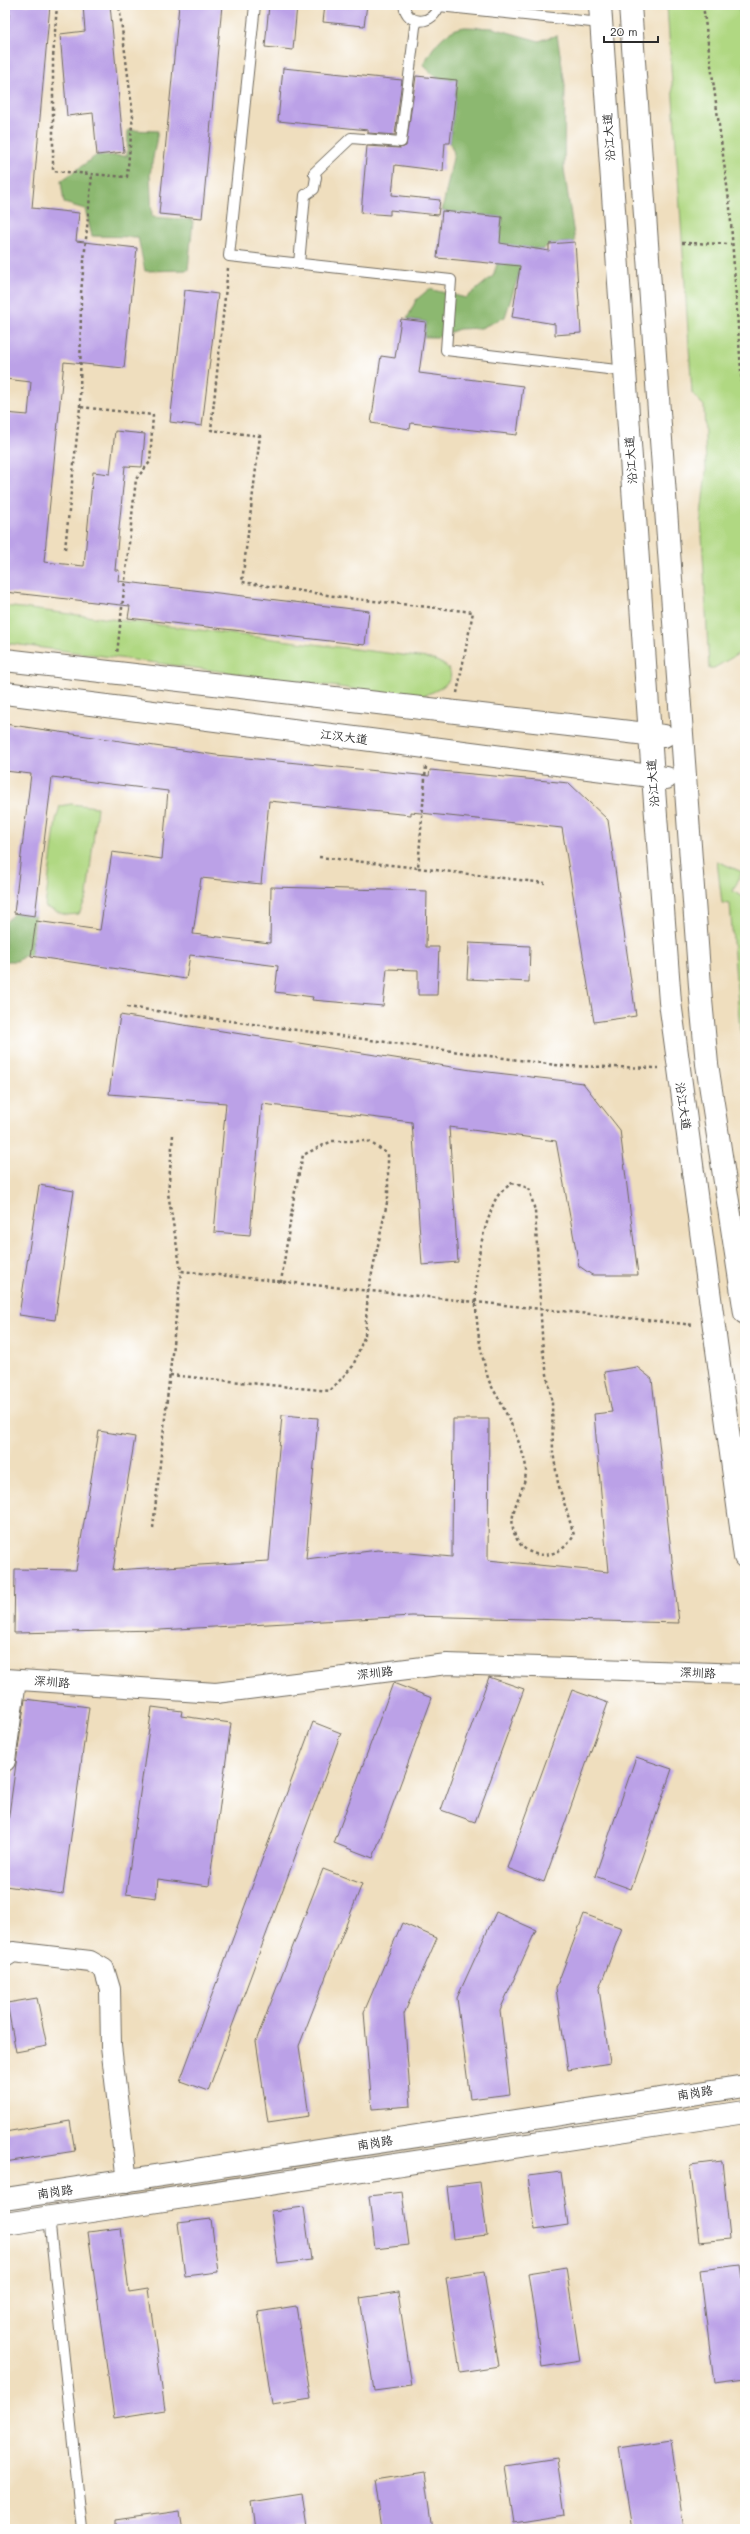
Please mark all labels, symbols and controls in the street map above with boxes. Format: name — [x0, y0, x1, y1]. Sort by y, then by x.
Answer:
scale bar — [604, 18, 658, 44]
text: 20 m — [610, 23, 638, 39]
street label: 沿江大道 — [598, 113, 618, 162]
street label: 沿江大道 — [620, 436, 640, 485]
street label: 江汉大道 — [319, 725, 369, 747]
street label: 沿江大道 — [642, 759, 662, 808]
street label: 沿江大道 — [673, 1081, 695, 1131]
street label: 深圳路 — [356, 1662, 394, 1682]
street label: 深圳路 — [680, 1663, 716, 1681]
street label: 深圳路 — [34, 1672, 71, 1690]
street label: 南岗路 — [676, 2081, 714, 2103]
street label: 南岗路 — [356, 2131, 394, 2153]
street label: 南岗路 — [36, 2181, 74, 2201]

